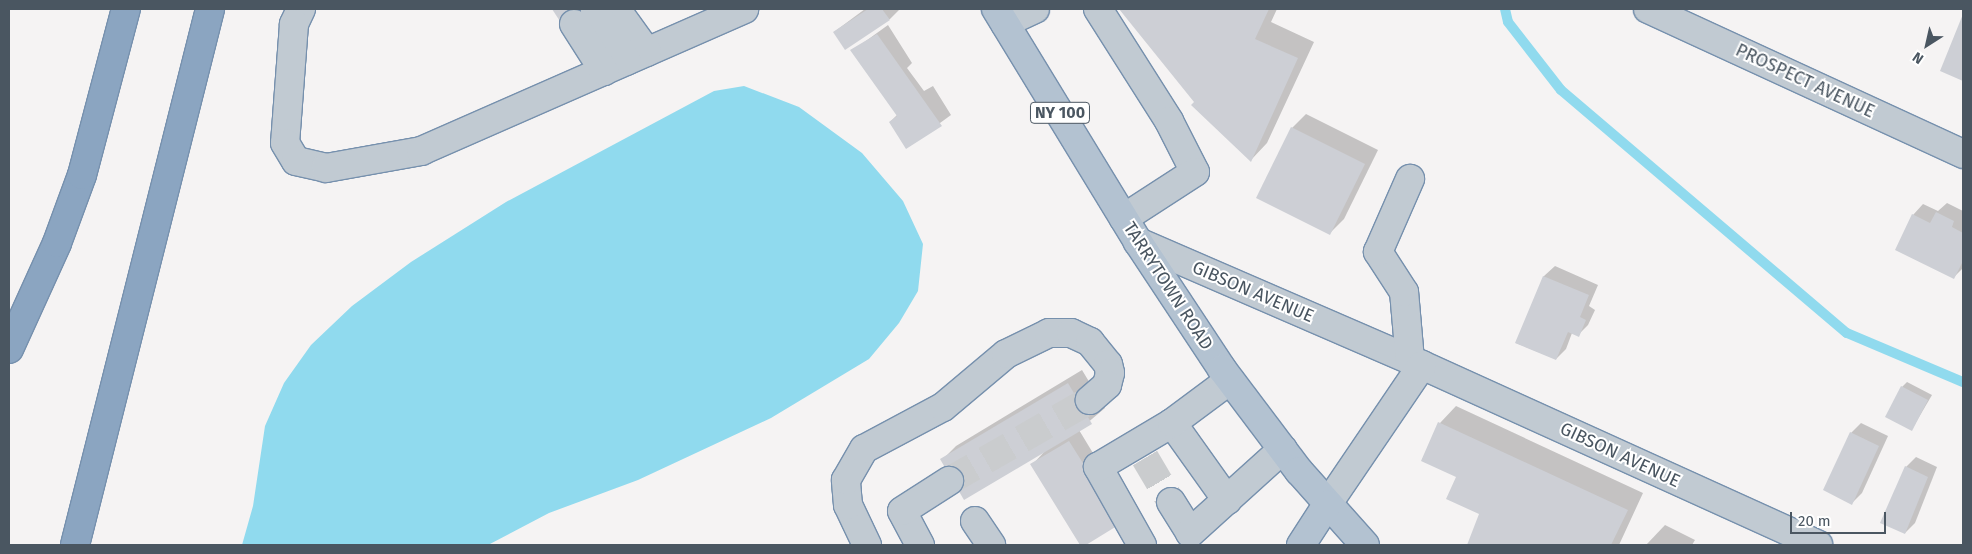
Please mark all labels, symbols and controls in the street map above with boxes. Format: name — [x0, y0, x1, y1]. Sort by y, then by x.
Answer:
north arrow — [1902, 20, 1952, 70]
street label: PROSPECT AVENUE — [1732, 39, 1878, 123]
text: N — [1909, 48, 1927, 67]
road number: NY 100 — [1029, 100, 1091, 126]
street label: TARRYTOWN ROAD — [1119, 218, 1217, 354]
street label: GIBSON AVENUE — [1189, 257, 1317, 327]
street label: GIBSON AVENUE — [1556, 418, 1684, 492]
scale bar — [1792, 502, 1888, 534]
text: 20 m — [1798, 512, 1831, 530]

